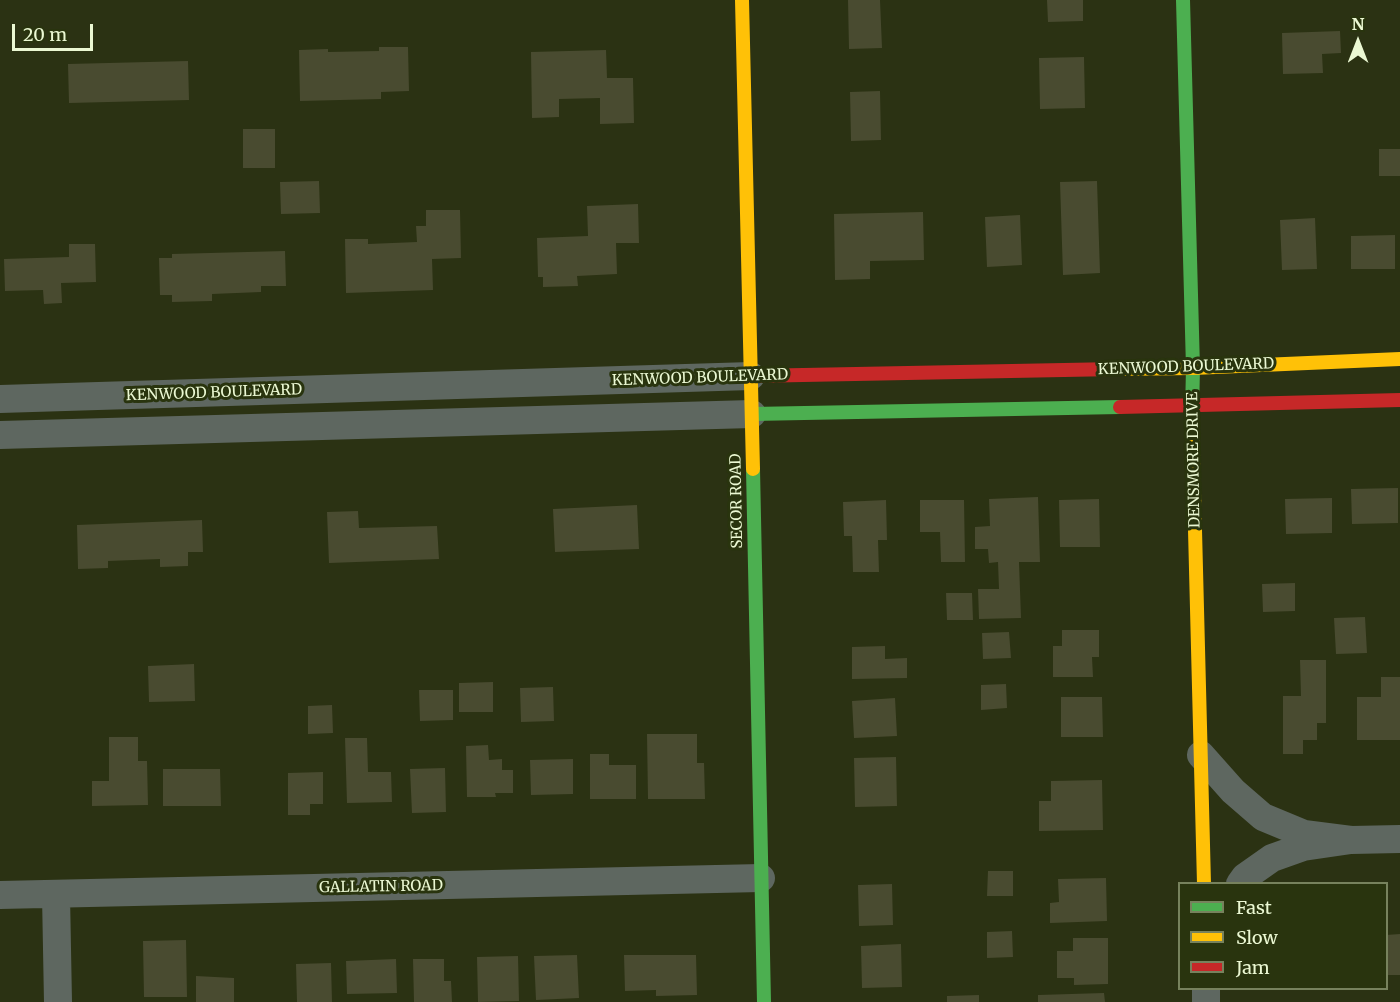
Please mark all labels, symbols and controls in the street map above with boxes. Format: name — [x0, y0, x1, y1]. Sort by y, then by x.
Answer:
scale bar — [15, 12, 96, 50]
north arrow — [1328, 12, 1388, 72]
text: N — [1352, 14, 1364, 34]
text: 20 m — [23, 23, 67, 46]
street label: KENWOOD BOULEVARD — [1098, 355, 1274, 379]
street label: KENWOOD BOULEVARD — [612, 366, 788, 390]
street label: KENWOOD BOULEVARD — [126, 381, 302, 405]
street label: DENSMORE DRIVE — [1184, 392, 1204, 528]
street label: SECOR ROAD — [727, 453, 747, 549]
street label: GALLATIN ROAD — [319, 877, 443, 897]
legend — [1178, 882, 1388, 990]
text: Fast — [1236, 896, 1272, 919]
text: Slow — [1236, 926, 1278, 949]
text: Jam — [1236, 956, 1270, 979]

